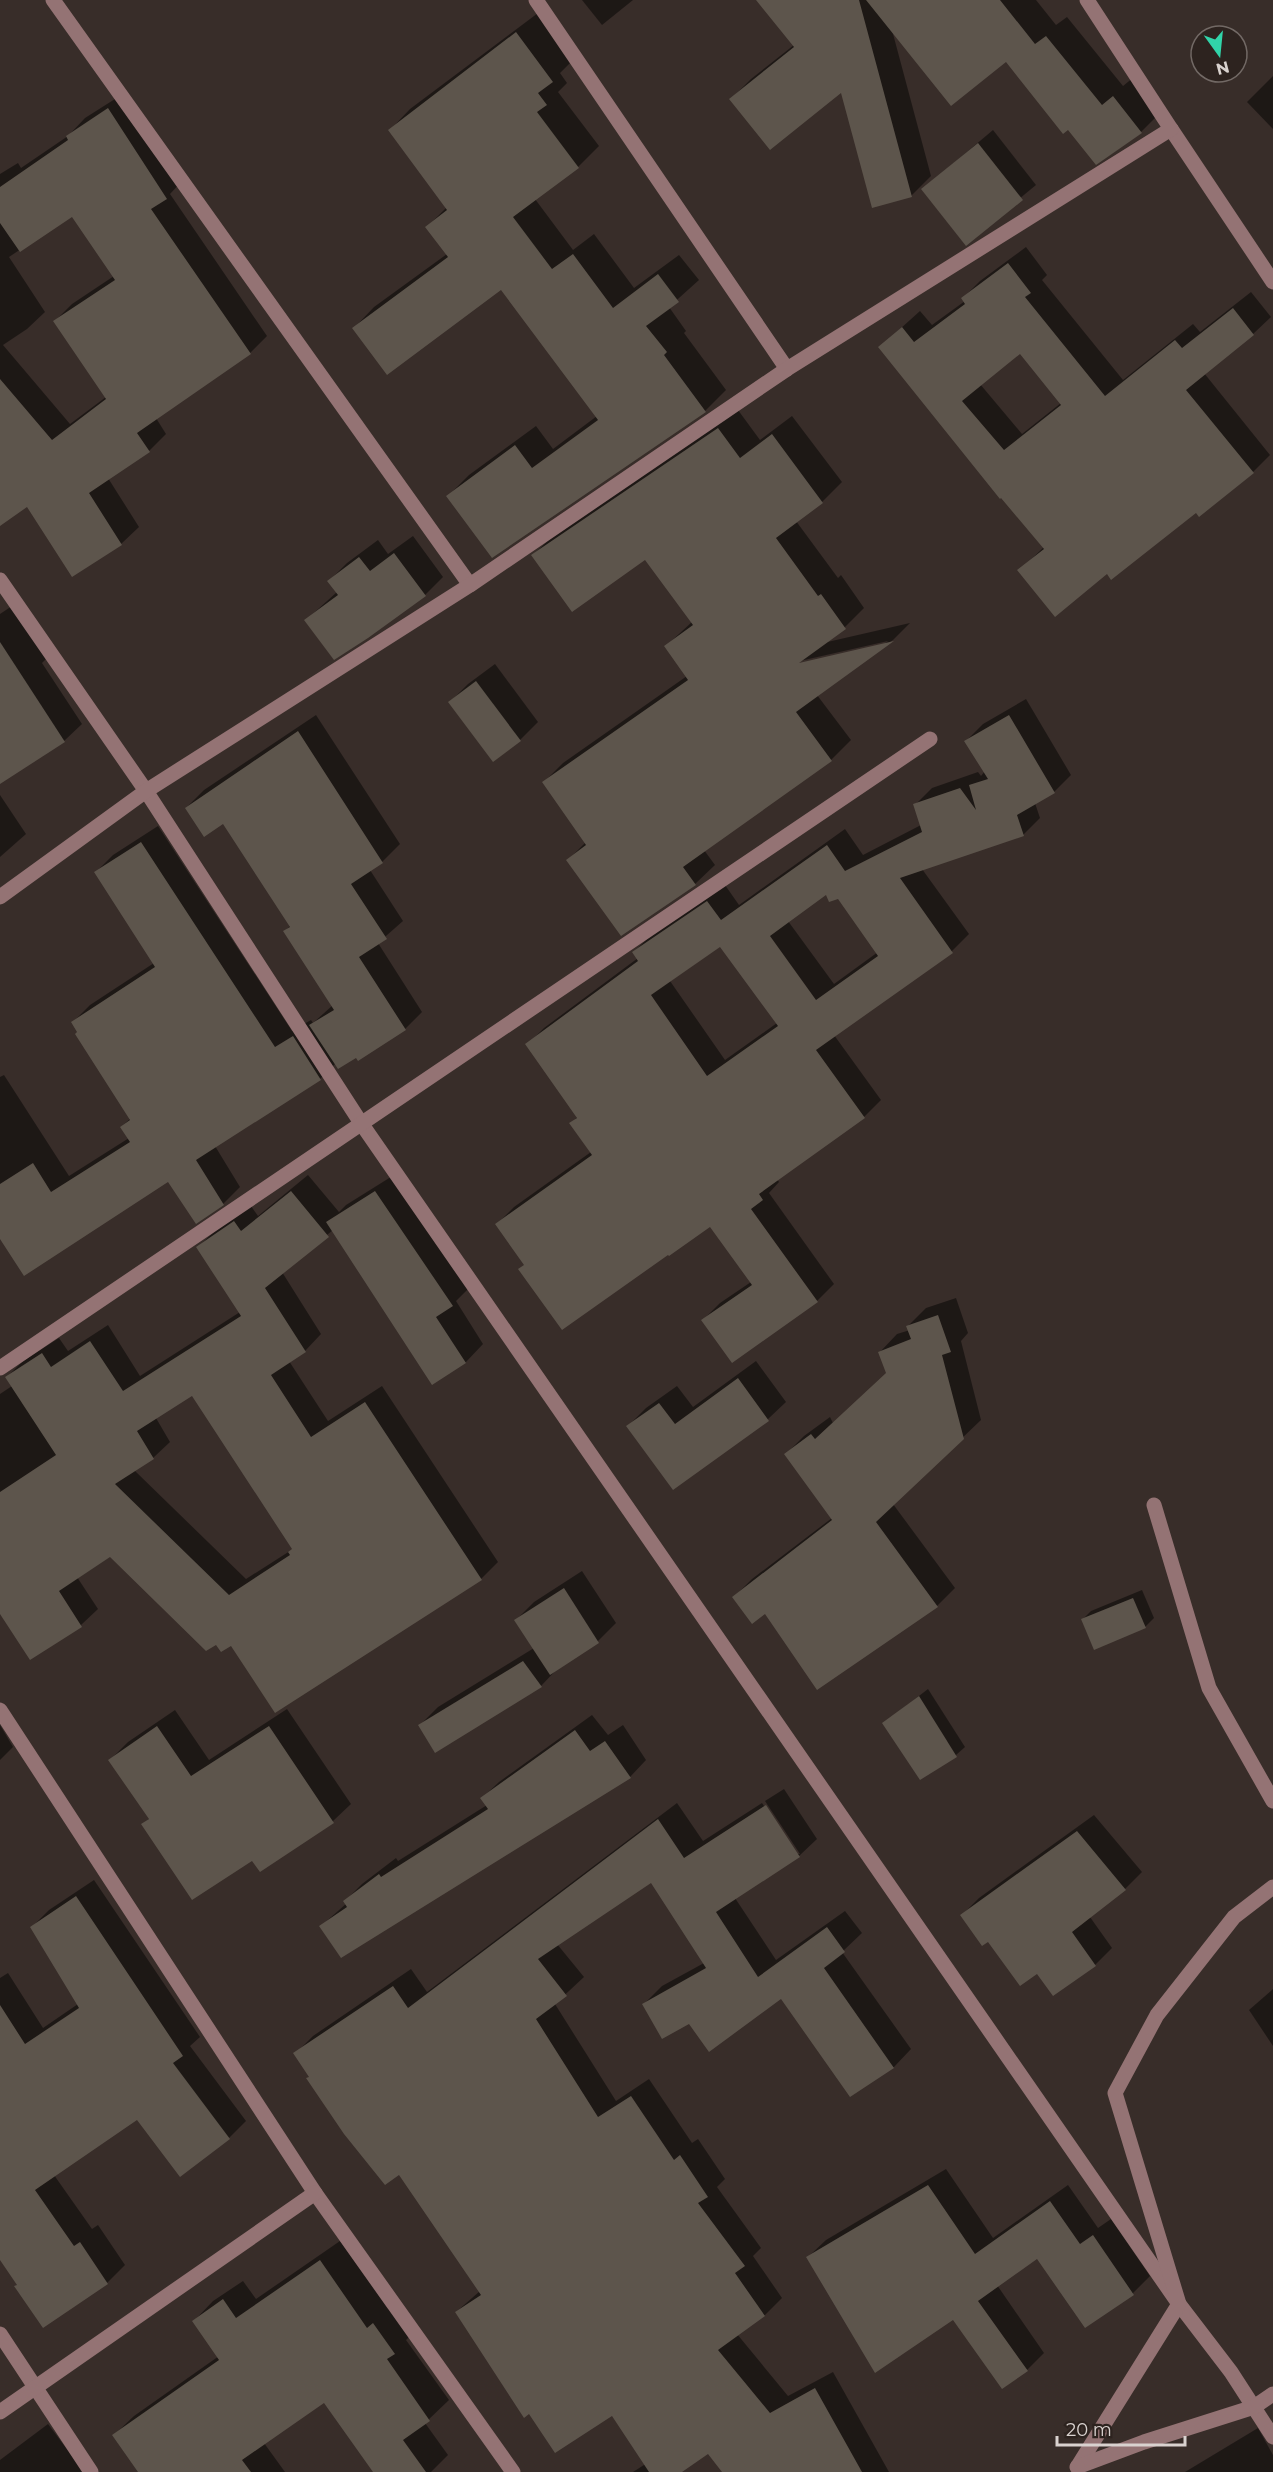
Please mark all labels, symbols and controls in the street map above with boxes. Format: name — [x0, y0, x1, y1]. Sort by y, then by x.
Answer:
north arrow — [1189, 24, 1249, 84]
text: N — [1214, 57, 1231, 79]
scale bar — [1057, 2409, 1184, 2447]
text: 20 m — [1066, 2419, 1112, 2441]

